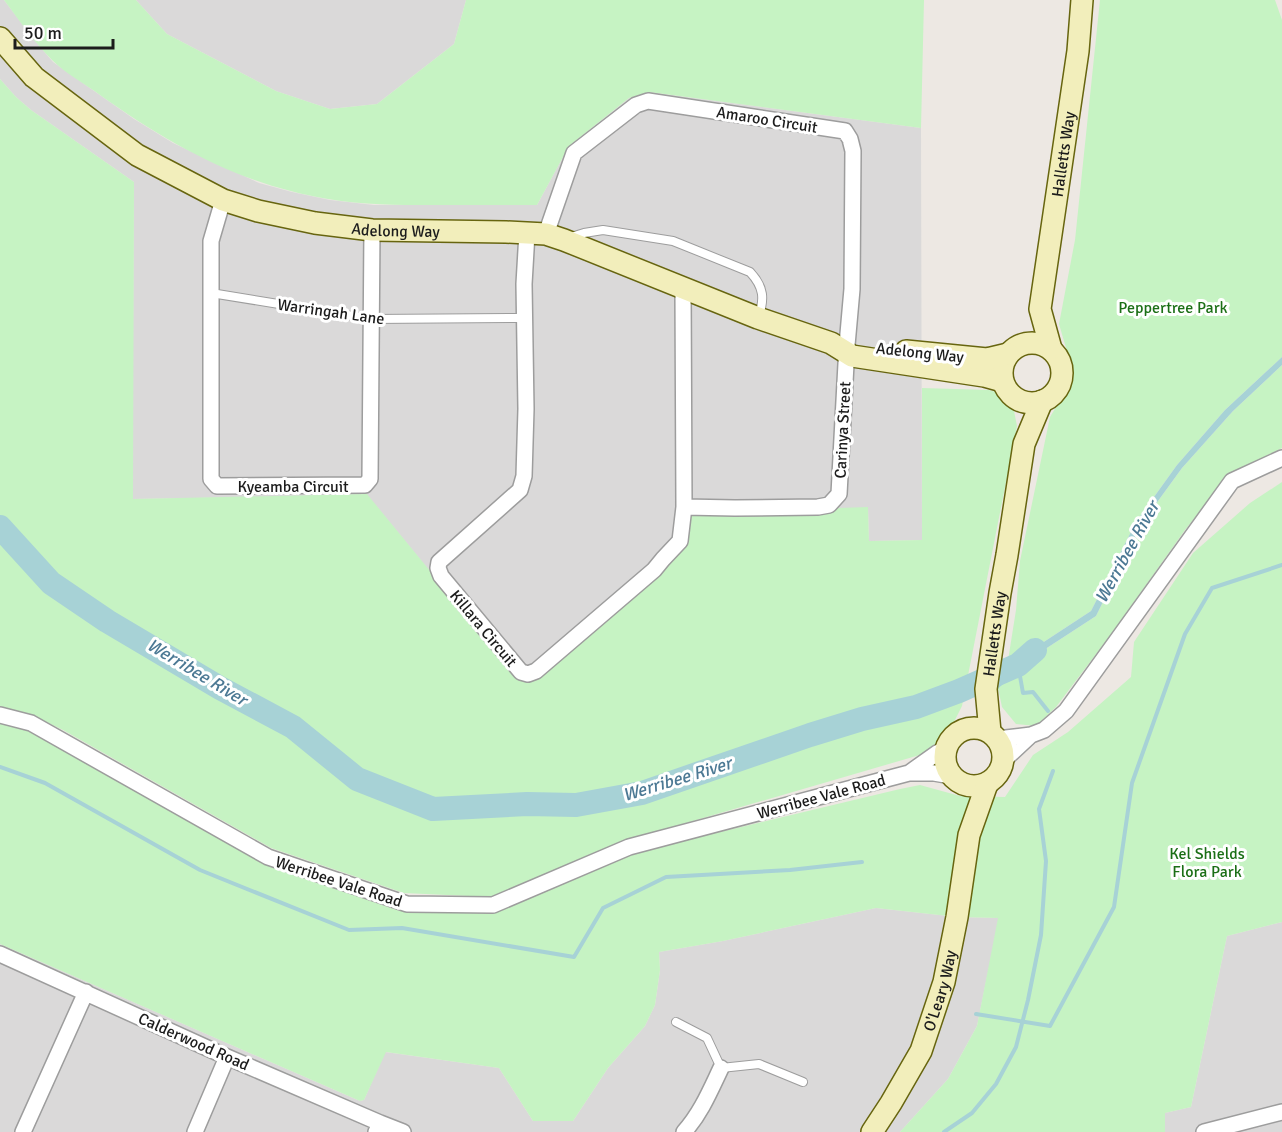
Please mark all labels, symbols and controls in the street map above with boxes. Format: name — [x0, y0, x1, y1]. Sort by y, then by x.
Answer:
scale bar — [15, 12, 112, 50]
text: 50 m — [24, 22, 62, 44]
street label: Amaroo Circuit — [715, 102, 819, 138]
street label: Halletts Way — [1048, 110, 1080, 198]
street label: Adelong Way — [350, 219, 440, 242]
street label: Warringah Lane — [276, 295, 386, 329]
park label: Peppertree Park — [1118, 298, 1228, 318]
street label: Adelong Way — [875, 338, 965, 368]
street label: Carinya Street — [830, 381, 856, 479]
street label: Kyeamba Circuit — [237, 477, 349, 497]
water label: Werribee River — [1090, 495, 1165, 607]
street label: Killara Circuit — [445, 586, 521, 671]
street label: Halletts Way — [979, 589, 1011, 678]
water label: Werribee River — [143, 634, 253, 712]
water label: Werribee River — [620, 751, 736, 806]
street label: Werribee Vale Road — [755, 770, 888, 824]
park label: Kel Shields Flora Park — [1169, 844, 1245, 882]
street label: Werribee Vale Road — [273, 852, 405, 912]
street label: O'Leary Way — [919, 948, 961, 1034]
street label: Calderwood Road — [135, 1009, 252, 1075]

